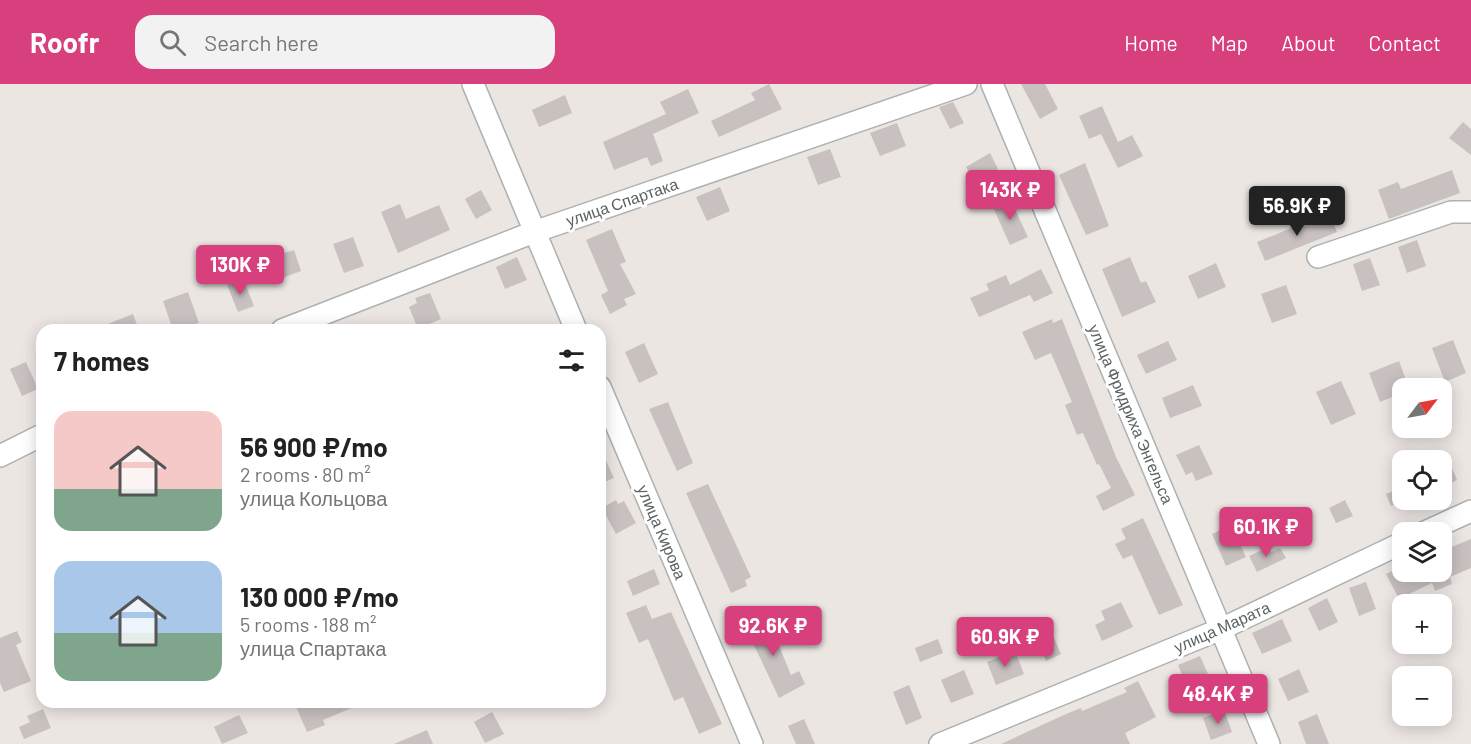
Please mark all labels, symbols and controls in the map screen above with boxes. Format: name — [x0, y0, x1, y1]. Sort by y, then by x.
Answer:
search box — [135, 15, 555, 69]
text: Roofr — [30, 25, 99, 59]
icon: search — [156, 26, 189, 59]
text: Search here — [204, 29, 319, 55]
text: Home — [1124, 30, 1178, 55]
text: Map — [1211, 30, 1248, 55]
text: About — [1281, 30, 1336, 55]
text: Contact — [1369, 30, 1441, 55]
pin: 143K ₽ — [961, 170, 1059, 221]
street label: улица Спартака — [563, 173, 680, 230]
text: 143K ₽ — [980, 177, 1040, 201]
pin: 56.9K ₽ — [1242, 186, 1352, 237]
text: 56.9K ₽ — [1263, 193, 1331, 217]
pin: 130K ₽ — [191, 245, 289, 296]
text: 130K ₽ — [210, 252, 270, 276]
street label: улица Фридриха Энгельса — [1085, 321, 1178, 506]
icon: filters — [555, 344, 588, 377]
text: 7 homes — [54, 345, 149, 376]
north arrow — [1392, 378, 1452, 438]
map controls — [1392, 378, 1452, 726]
text: 56 900 ₽/mo — [240, 431, 388, 462]
icon: home — [102, 435, 174, 507]
button: locate — [1392, 450, 1452, 510]
text: 2 rooms · 80 m² — [240, 462, 371, 486]
street label: улица Кирова — [634, 482, 691, 582]
text: улица Кольцова — [240, 486, 387, 510]
pin: 60.1K ₽ — [1211, 507, 1321, 558]
text: 60.1K ₽ — [1233, 514, 1299, 538]
button: layers — [1392, 522, 1452, 582]
text: 130 000 ₽/mo — [240, 581, 399, 612]
icon: home — [102, 585, 174, 657]
button: + — [1392, 594, 1452, 654]
street label: улица Марата — [1171, 597, 1273, 656]
pin: 92.6K ₽ — [718, 606, 828, 657]
text: 5 rooms · 188 m² — [240, 612, 377, 636]
text: 92.6K ₽ — [739, 613, 807, 637]
pin: 60.9K ₽ — [950, 617, 1060, 668]
text: 60.9K ₽ — [971, 624, 1039, 648]
text: улица Спартака — [240, 636, 386, 660]
button: − — [1392, 666, 1452, 726]
pin: 48.4K ₽ — [1163, 674, 1273, 725]
text: 48.4K ₽ — [1183, 681, 1253, 705]

